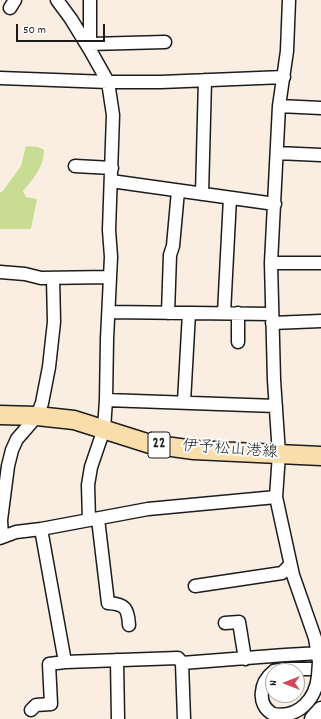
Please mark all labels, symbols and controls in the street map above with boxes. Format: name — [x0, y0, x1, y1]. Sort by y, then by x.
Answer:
scale bar — [18, 16, 107, 42]
text: 50 m — [23, 22, 46, 39]
road number: 22 — [148, 432, 170, 458]
street label: 伊予松山港線 — [181, 438, 279, 464]
north arrow — [265, 663, 305, 703]
text: N — [266, 680, 282, 686]

